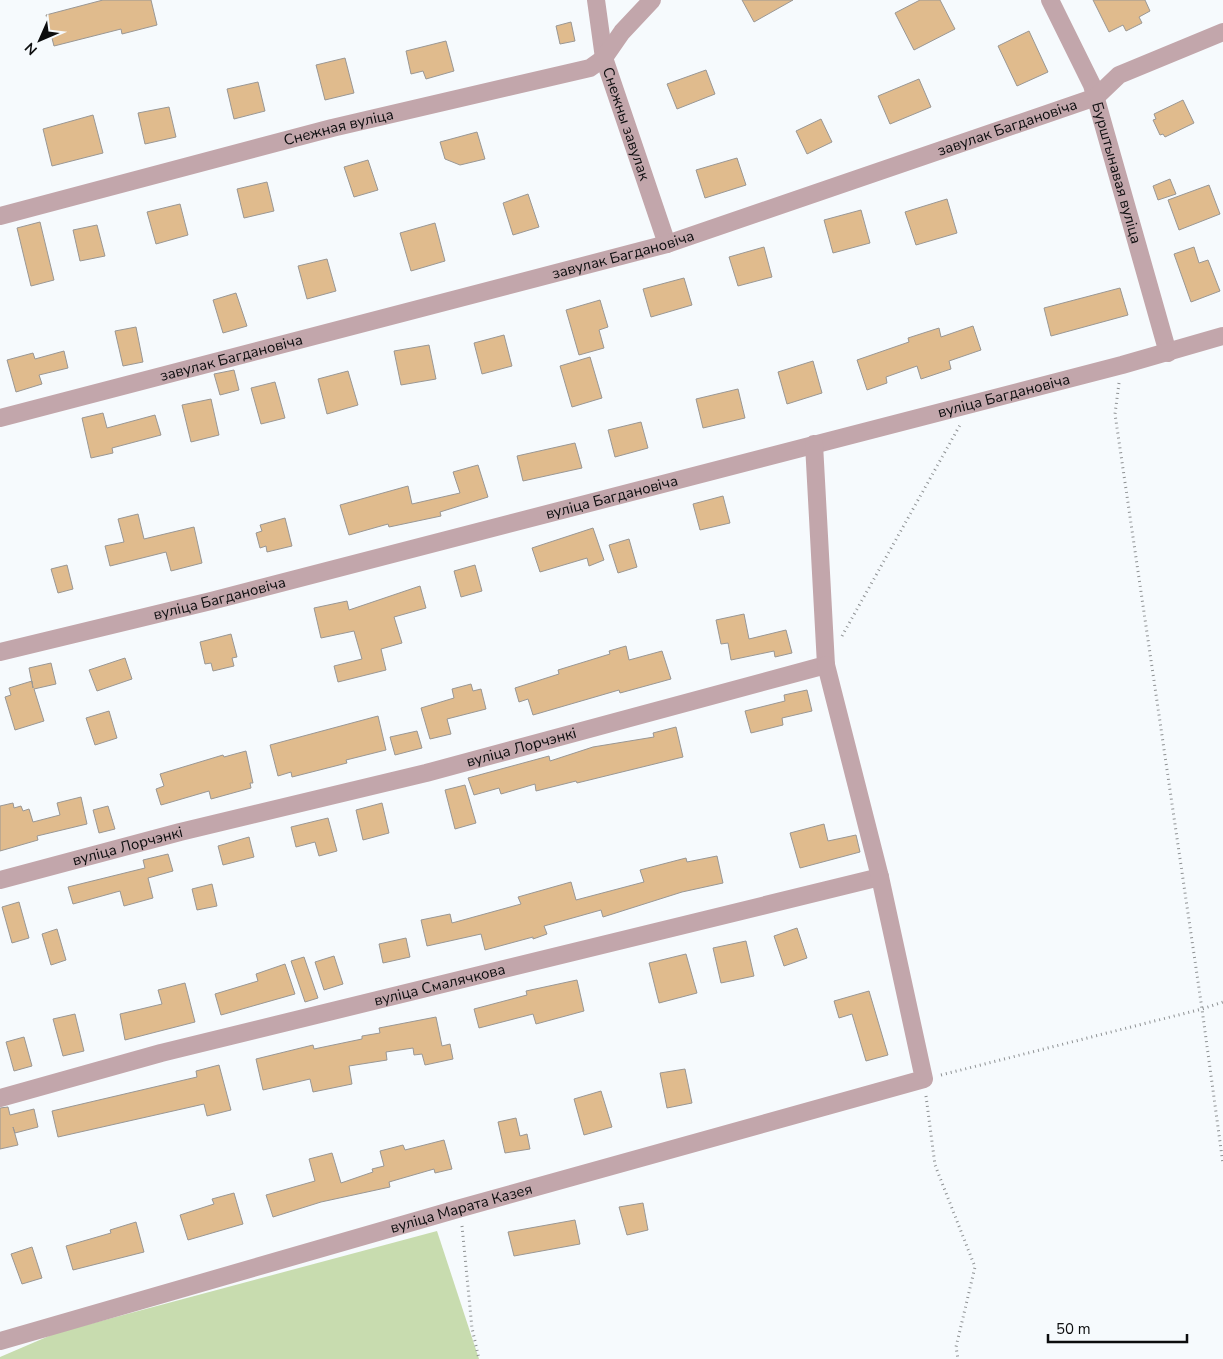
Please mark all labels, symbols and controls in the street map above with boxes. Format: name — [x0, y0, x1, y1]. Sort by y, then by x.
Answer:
north arrow — [15, 15, 65, 65]
text: N — [21, 38, 42, 59]
street label: Снежны завулак — [598, 65, 655, 183]
street label: завулак Багдановіча — [935, 94, 1080, 161]
street label: Бурштынавая вуліца — [1087, 100, 1146, 246]
street label: Снежная вуліца — [281, 104, 396, 150]
street label: завулак Багдановіча — [550, 225, 697, 284]
street label: завулак Багдановіча — [158, 329, 305, 386]
street label: вуліца Багдановіча — [935, 369, 1072, 422]
street label: вуліца Багдановіча — [543, 470, 680, 524]
street label: вуліца Багдановіча — [151, 572, 288, 625]
street label: вуліца Лорчэнкі — [464, 723, 579, 772]
street label: вуліца Лорчэнкі — [70, 822, 185, 870]
street label: вуліца Смалячкова — [372, 959, 507, 1011]
street label: вуліца Марата Казея — [388, 1179, 535, 1238]
scale bar — [1048, 1312, 1187, 1344]
text: 50 m — [1056, 1319, 1091, 1339]

